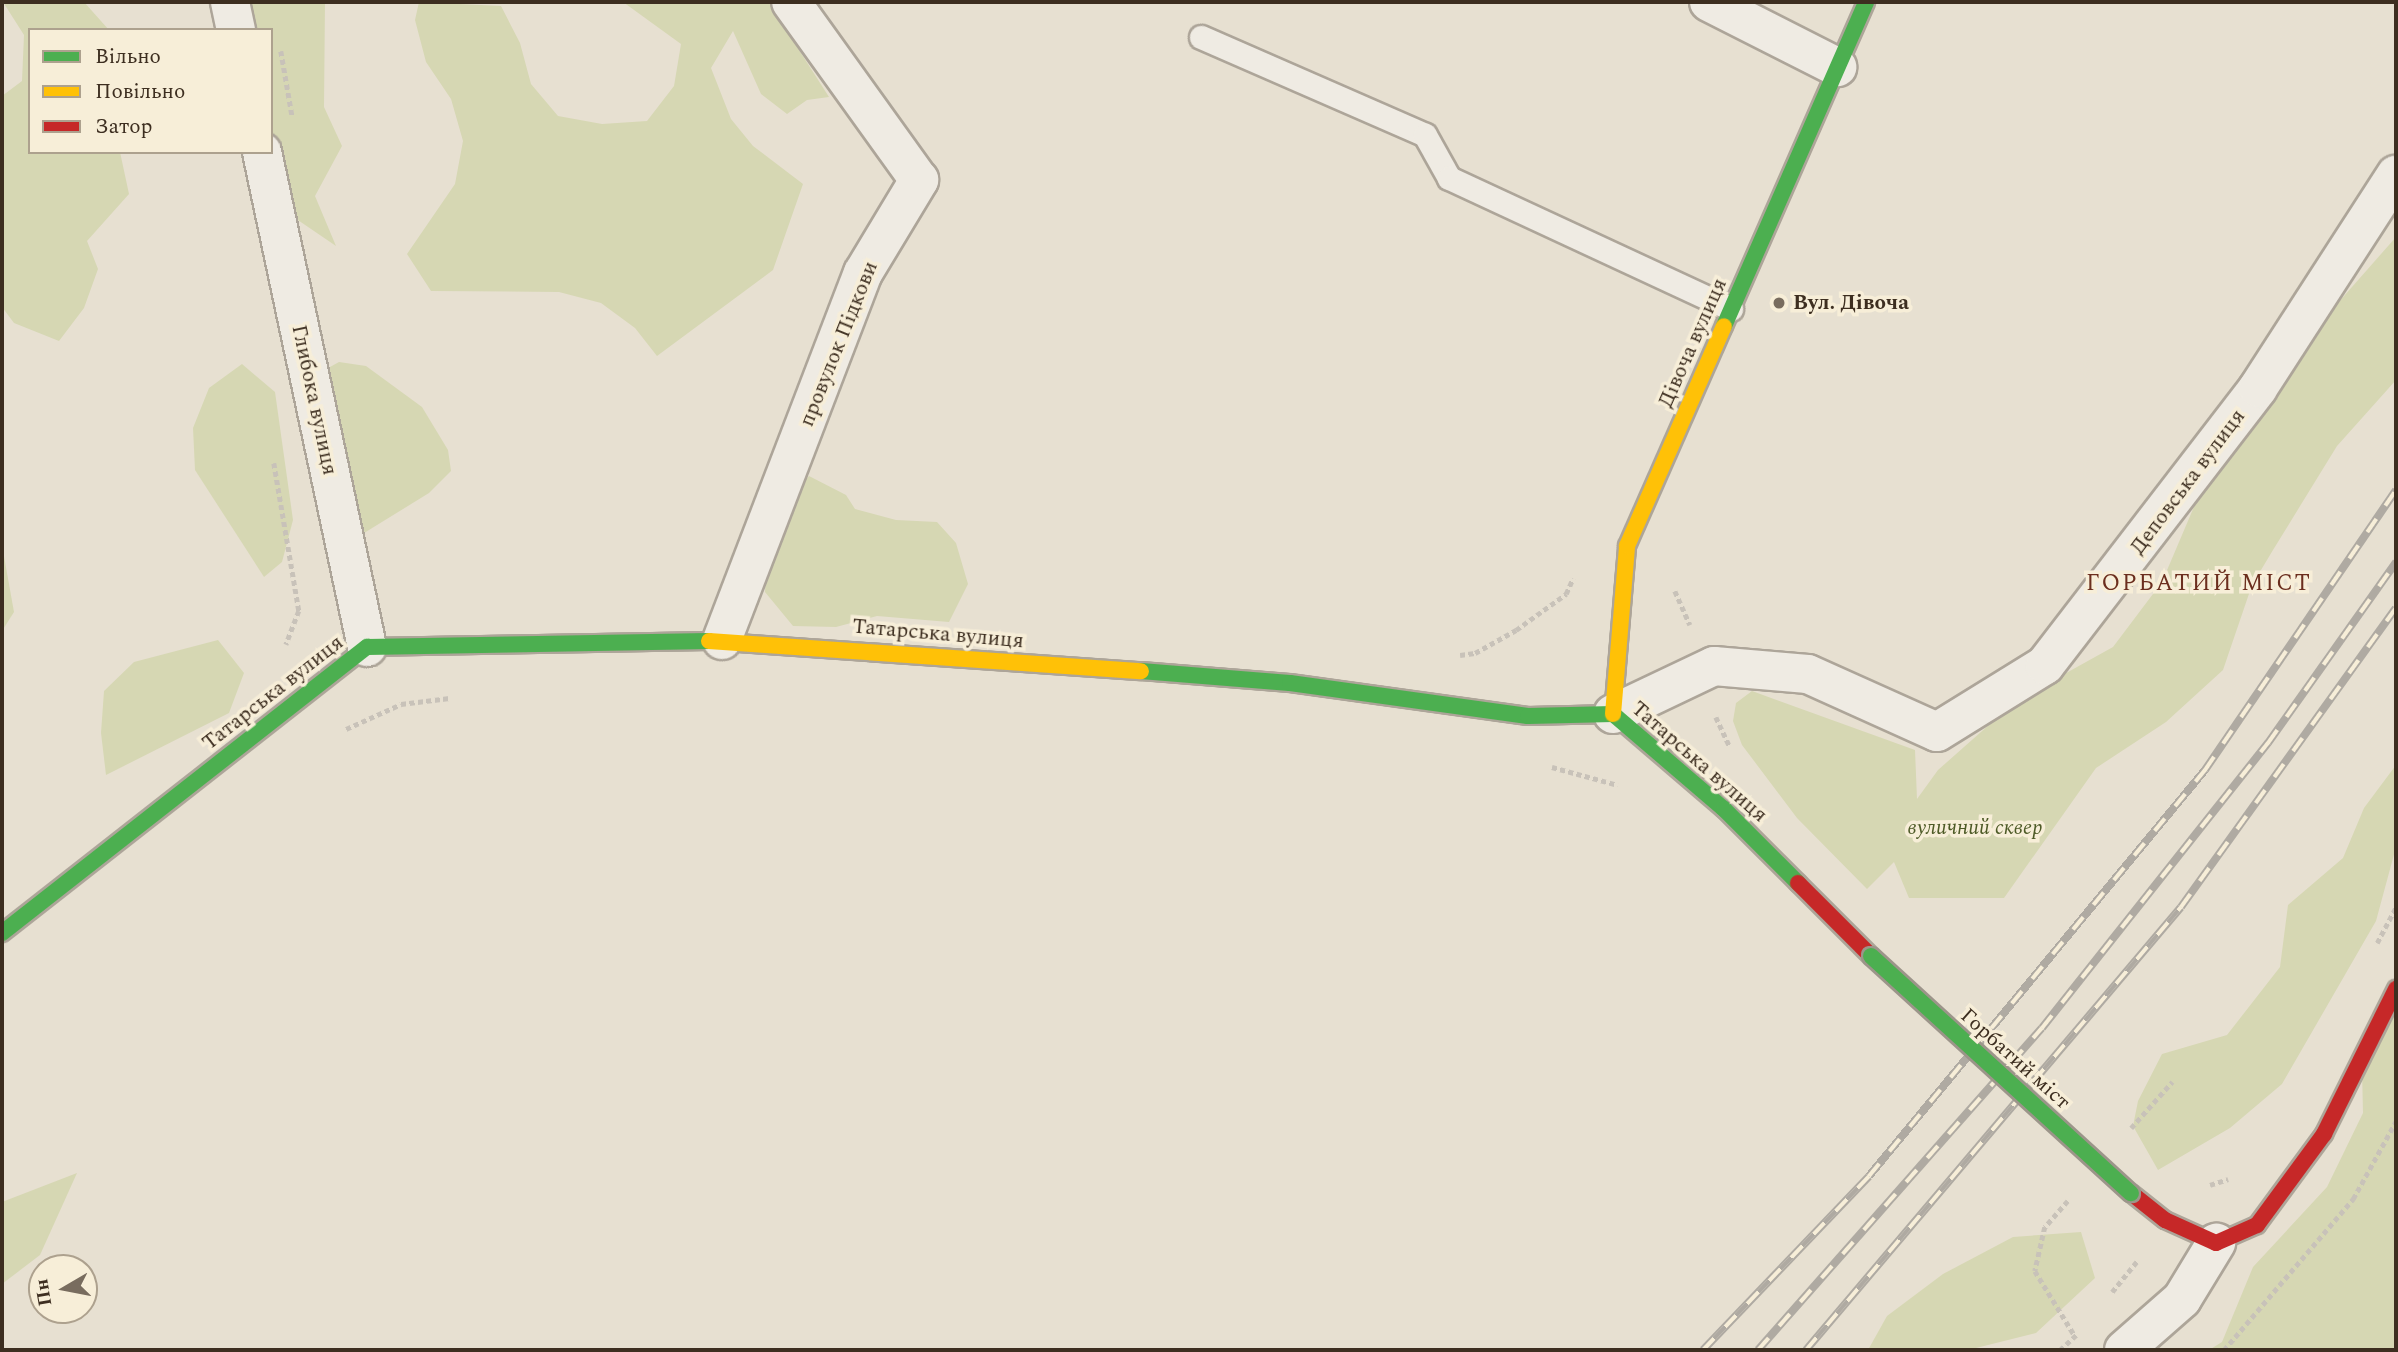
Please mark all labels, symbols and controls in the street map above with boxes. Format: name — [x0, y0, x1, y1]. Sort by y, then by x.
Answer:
legend — [28, 28, 273, 154]
text: Вільно — [95, 41, 161, 73]
text: Повільно — [95, 76, 185, 108]
text: Затор — [95, 111, 152, 143]
street label: провулок Підкови — [794, 258, 884, 430]
street label: Дівоча вулиця — [1653, 274, 1733, 412]
place label: Вул. Дівоча — [1793, 290, 1909, 316]
marker: Вул. Дівоча — [1771, 295, 1787, 311]
street label: Глибока вулиця — [286, 323, 342, 477]
street label: Деповська вулиця — [2125, 404, 2251, 560]
district label: ГОРБАТИЙ МІСТ — [2088, 570, 2310, 598]
street label: Татарська вулиця — [851, 614, 1025, 654]
street label: Татарська вулиця — [198, 630, 348, 756]
street label: Татарська вулиця — [1626, 696, 1772, 828]
park label: вуличний сквер — [1907, 815, 2043, 841]
street label: Горбатий міст — [1955, 1003, 2075, 1115]
north arrow — [28, 1254, 98, 1324]
text: Пн — [27, 1276, 60, 1308]

